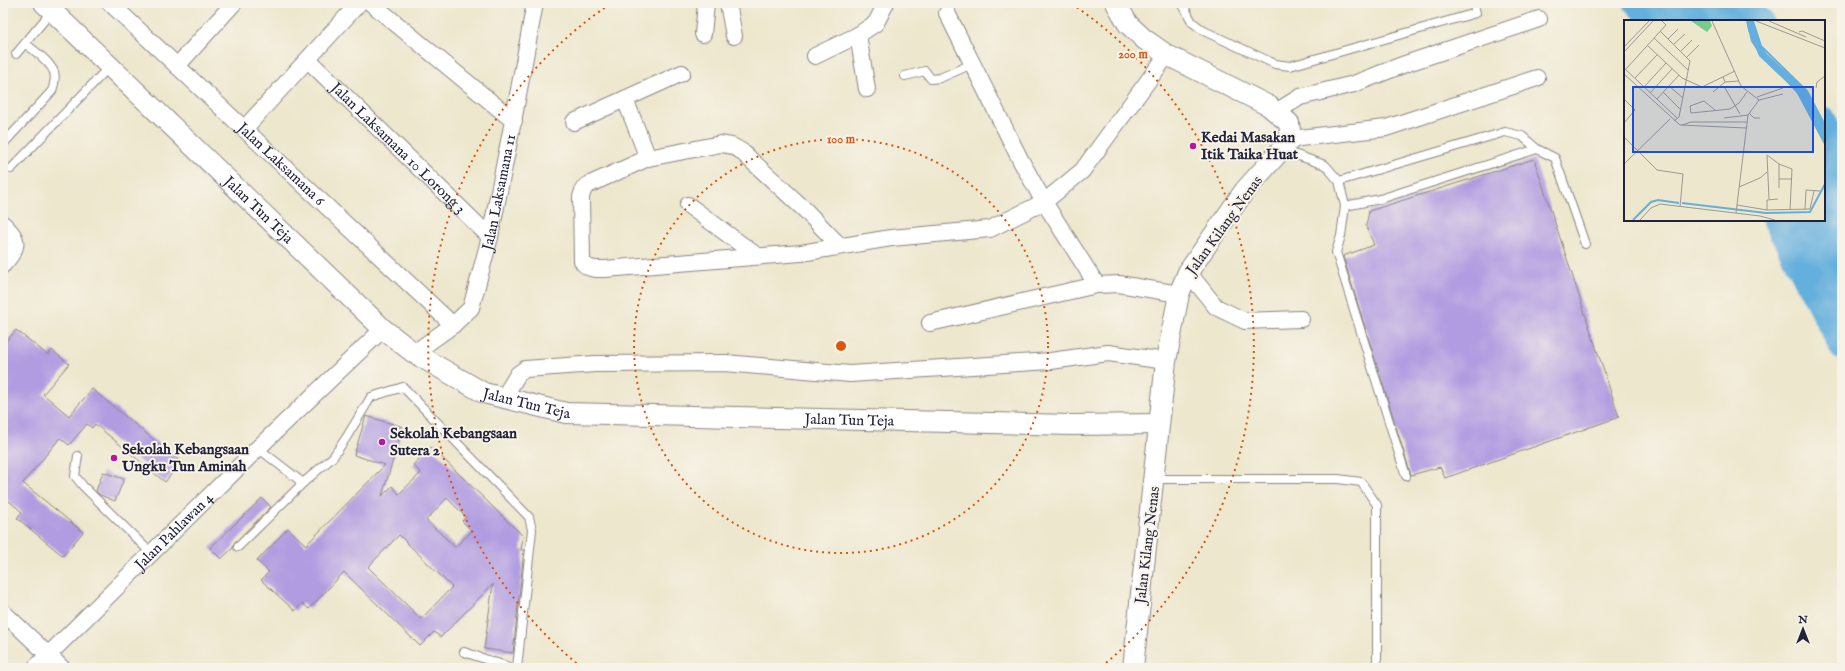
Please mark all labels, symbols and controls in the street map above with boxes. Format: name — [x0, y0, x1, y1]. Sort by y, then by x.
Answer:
inset map — [1624, 20, 1825, 221]
text: 200 m — [1118, 47, 1148, 62]
street label: Jalan Laksamana 10 Lorong 3 — [325, 77, 469, 218]
street label: Jalan Laksamana 6 — [232, 117, 329, 210]
place label: Kedai Masakan Itik Taika Huat — [1201, 128, 1299, 164]
street label: Jalan Laksamana 11 — [477, 132, 520, 254]
text: 100 m — [827, 132, 856, 147]
marker: Kedai Masakan Itik Taika Huat — [1188, 141, 1198, 151]
street label: Jalan Tun Teja — [218, 171, 298, 248]
street label: Jalan Kilang Nenas — [1181, 172, 1267, 280]
centre of rings — [834, 339, 848, 353]
street label: Jalan Tun Teja — [479, 384, 571, 423]
street label: Jalan Tun Teja — [802, 410, 895, 431]
place label: Sekolah Kebangsaan Sutera 2 — [390, 424, 517, 460]
marker: Sekolah Kebangsaan Sutera 2 — [377, 437, 387, 447]
place label: Sekolah Kebangsaan Ungku Tun Aminah — [121, 440, 249, 476]
marker: Sekolah Kebangsaan Ungku Tun Aminah — [109, 453, 119, 463]
street label: Jalan Kilang Nenas — [1131, 485, 1164, 607]
street label: Jalan Pahlawan 4 — [130, 488, 218, 576]
north arrow — [1783, 609, 1823, 649]
text: N — [1797, 613, 1808, 627]

